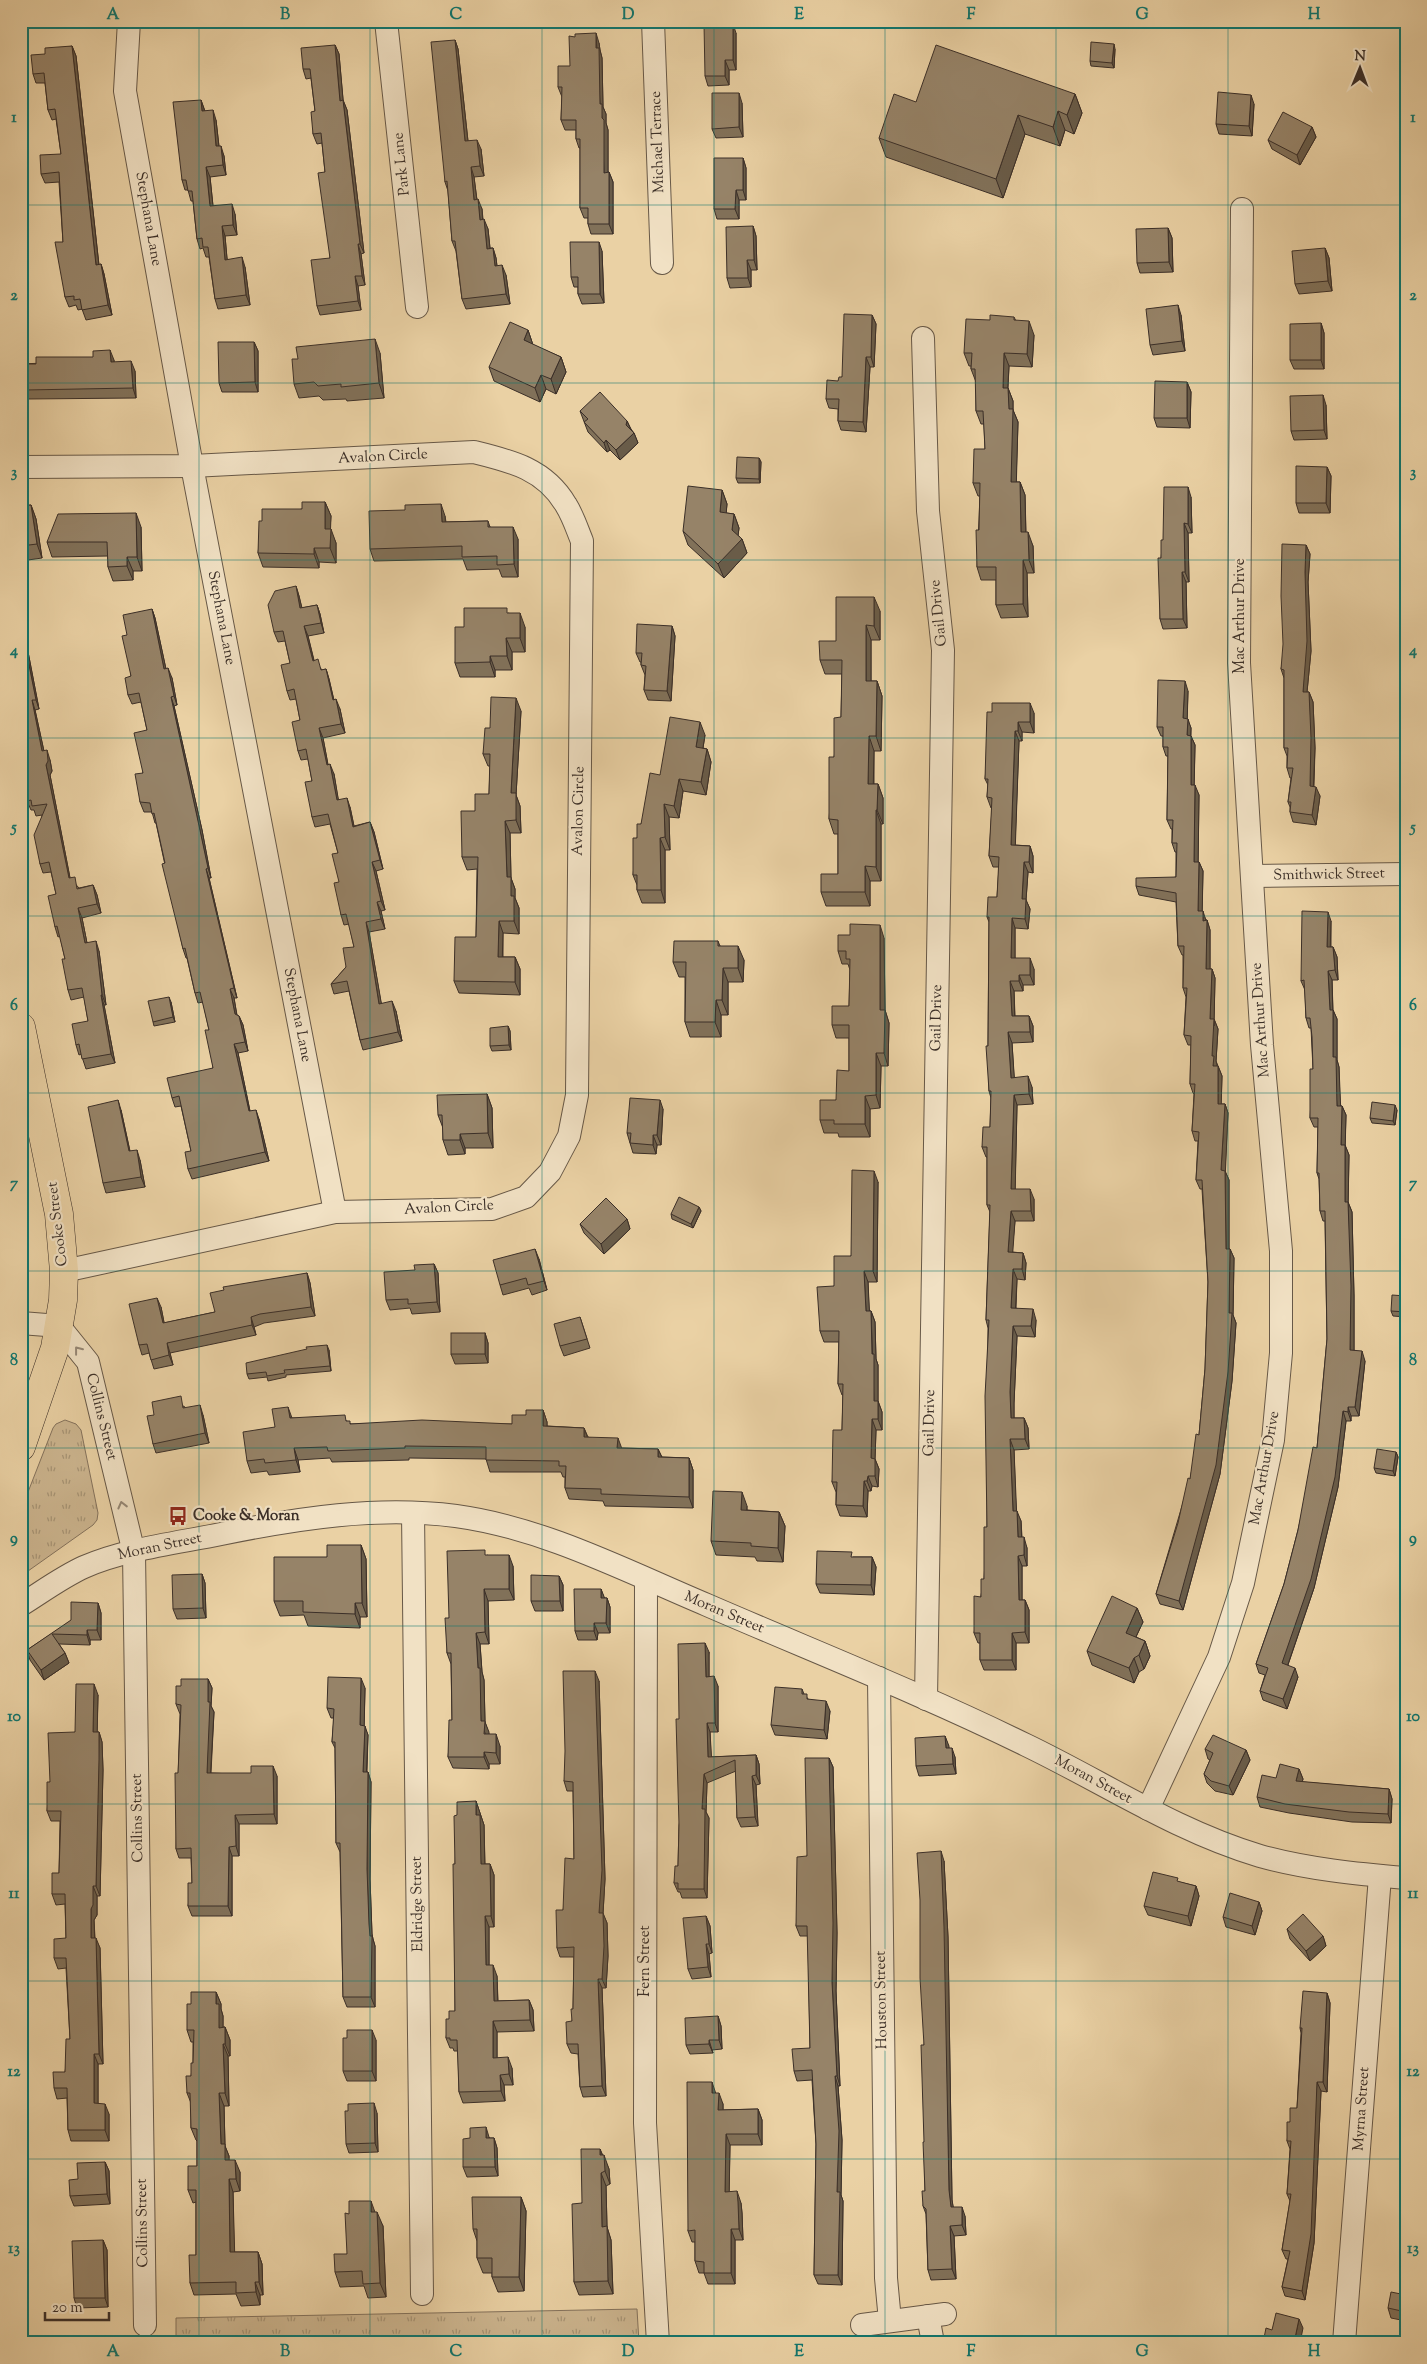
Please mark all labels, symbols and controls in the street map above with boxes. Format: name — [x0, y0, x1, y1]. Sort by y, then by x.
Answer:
text: A — [107, 4, 120, 27]
text: B — [280, 4, 290, 27]
text: C — [450, 4, 463, 27]
text: D — [622, 4, 635, 27]
text: E — [794, 4, 804, 27]
text: F — [967, 4, 976, 27]
text: G — [1135, 4, 1149, 27]
text: H — [1308, 4, 1321, 27]
north arrow — [1334, 42, 1384, 92]
text: N — [1354, 47, 1366, 67]
street label: Michael Terrace — [646, 90, 670, 194]
text: 1 — [11, 107, 17, 130]
text: 1 — [1410, 107, 1416, 130]
street label: Park Lane — [388, 131, 416, 197]
street label: Stephana Lane — [129, 170, 167, 268]
text: 2 — [10, 285, 18, 308]
text: 2 — [1409, 285, 1417, 308]
street label: Avalon Circle — [338, 444, 428, 470]
text: 3 — [11, 462, 18, 485]
text: 3 — [1410, 462, 1417, 485]
street label: Mac Arthur Drive — [1230, 558, 1251, 674]
street label: Stephana Lane — [202, 569, 240, 667]
street label: Gail Drive — [925, 579, 953, 647]
text: 4 — [9, 640, 18, 663]
text: 4 — [1408, 640, 1417, 663]
street label: Avalon Circle — [568, 766, 590, 856]
text: 5 — [9, 817, 17, 840]
text: 5 — [1408, 817, 1416, 840]
street label: Smithwick Street — [1273, 864, 1385, 886]
street label: Mac Arthur Drive — [1247, 962, 1275, 1078]
street label: Stephana Lane — [278, 966, 316, 1064]
street label: Gail Drive — [926, 984, 948, 1052]
text: 6 — [10, 995, 18, 1018]
text: 6 — [1409, 995, 1417, 1018]
text: 7 — [10, 1173, 19, 1196]
text: 7 — [1409, 1173, 1418, 1196]
street label: Cooke Street — [42, 1181, 74, 1267]
street label: Avalon Circle — [404, 1195, 494, 1221]
one-way arrow — [76, 1347, 84, 1356]
text: 8 — [10, 1350, 18, 1373]
text: 8 — [1409, 1350, 1417, 1373]
street label: Collins Street — [80, 1371, 122, 1463]
street label: Gail Drive — [919, 1389, 941, 1457]
street label: Mac Arthur Drive — [1245, 1409, 1285, 1527]
one-way arrow — [117, 1501, 128, 1510]
bus stop icon: Cooke & Moran — [167, 1505, 189, 1527]
place label: Cooke & Moran — [193, 1506, 300, 1527]
text: 9 — [10, 1528, 18, 1551]
street label: Moran Street — [116, 1528, 204, 1566]
text: 9 — [1409, 1528, 1417, 1551]
street label: Moran Street — [681, 1587, 767, 1639]
text: 10 — [7, 1706, 21, 1729]
text: 10 — [1406, 1706, 1420, 1729]
street label: Moran Street — [1050, 1751, 1136, 1809]
street label: Collins Street — [127, 1773, 149, 1863]
street label: Eldridge Street — [407, 1856, 429, 1952]
text: 11 — [9, 1883, 20, 1906]
text: 11 — [1408, 1883, 1419, 1906]
street label: Fern Street — [635, 1925, 656, 1997]
street label: Houston Street — [871, 1950, 893, 2050]
text: 12 — [8, 2061, 21, 2084]
text: 12 — [1407, 2061, 1420, 2084]
street label: Myrna Street — [1349, 2066, 1375, 2152]
street label: Collins Street — [132, 2178, 154, 2268]
text: 13 — [8, 2238, 20, 2261]
text: 13 — [1407, 2238, 1419, 2261]
scale bar — [45, 2289, 109, 2321]
text: 20 m — [52, 2298, 83, 2319]
text: A — [107, 2341, 120, 2364]
text: B — [280, 2341, 290, 2364]
text: C — [450, 2341, 463, 2364]
text: D — [622, 2341, 635, 2364]
text: E — [794, 2341, 804, 2364]
text: F — [967, 2341, 976, 2364]
text: G — [1135, 2341, 1149, 2364]
text: H — [1308, 2341, 1321, 2364]

